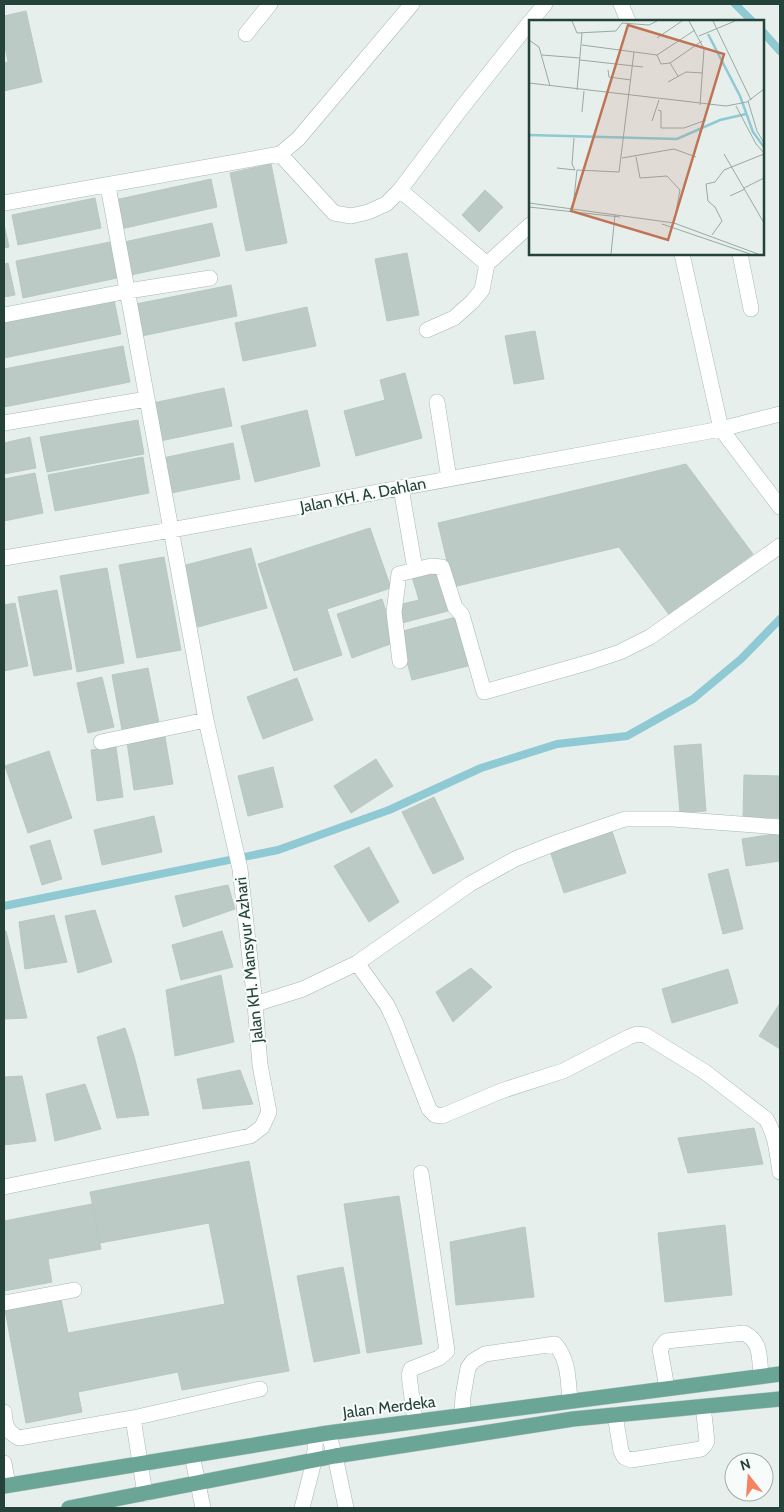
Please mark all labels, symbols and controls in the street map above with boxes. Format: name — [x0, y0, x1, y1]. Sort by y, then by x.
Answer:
inset map — [529, 20, 764, 255]
street label: Jalan KH. A. Dahlan — [297, 473, 428, 517]
street label: Jalan KH. Mansyur Azhari — [231, 876, 267, 1045]
street label: Jalan Merdeka — [341, 1392, 437, 1422]
north arrow — [724, 1452, 774, 1502]
text: N — [738, 1455, 753, 1475]

